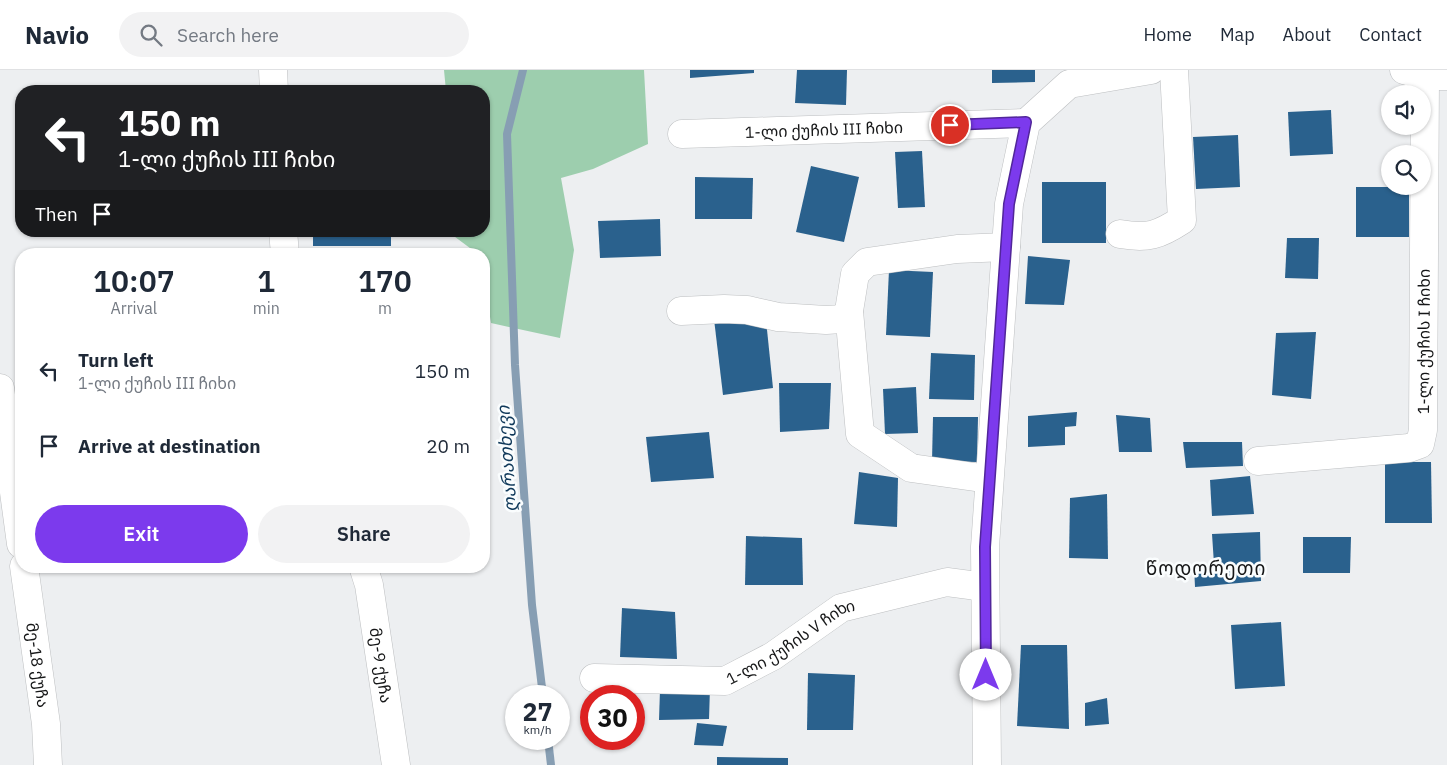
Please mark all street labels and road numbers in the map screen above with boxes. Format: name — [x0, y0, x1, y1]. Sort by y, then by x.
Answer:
street label: 1-ლი ქუჩის III ჩიხი — [745, 117, 903, 142]
street label: 1-ლი ქუჩის I ჩიხი — [1413, 269, 1434, 414]
street label: 1-ლი ქუჩის V ჩიხი — [723, 595, 857, 689]
street label: მე-18 ქუჩა — [22, 621, 54, 709]
street label: მე-9 ქუჩა — [366, 626, 397, 704]

